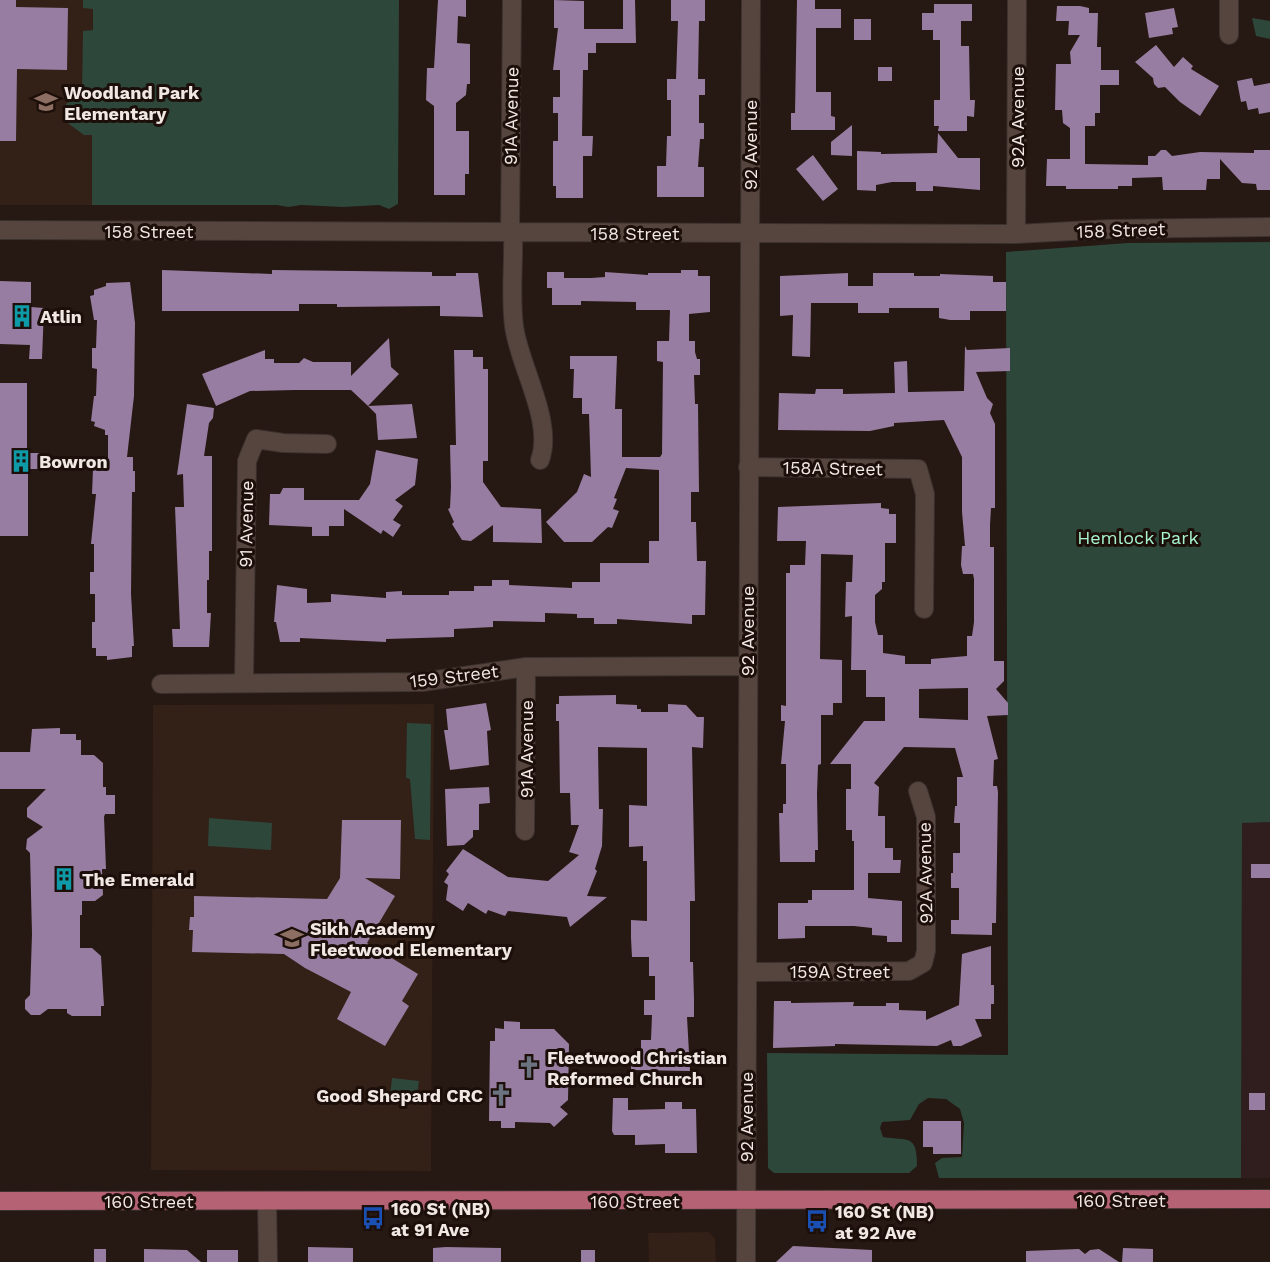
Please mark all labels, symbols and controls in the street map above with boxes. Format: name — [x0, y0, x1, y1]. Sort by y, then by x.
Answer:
street label: 92A Avenue — [1007, 66, 1028, 168]
street label: 91A Avenue — [500, 67, 522, 165]
place label: Woodland Park Elementary — [64, 82, 200, 124]
school or university icon: Woodland Park Elementary — [33, 89, 59, 115]
street label: 92 Avenue — [740, 100, 761, 190]
street label: 158 Street — [1076, 218, 1166, 242]
street label: 158 Street — [105, 221, 194, 242]
street label: 158 Street — [591, 223, 680, 244]
building icon: Atlin — [9, 303, 35, 329]
place label: Atlin — [40, 306, 82, 327]
building icon: Bowron — [8, 448, 34, 474]
place label: Bowron — [39, 451, 108, 472]
street label: 158A Street — [783, 457, 884, 479]
street label: 91 Avenue — [235, 480, 257, 568]
park label: Hemlock Park — [1077, 527, 1199, 548]
street label: 92 Avenue — [737, 586, 758, 676]
street label: 159 Street — [409, 660, 500, 692]
street label: 91A Avenue — [516, 700, 537, 798]
street label: 92A Avenue — [914, 822, 936, 924]
building icon: The Emerald — [51, 866, 77, 892]
place label: The Emerald — [82, 869, 194, 890]
place label: Sikh Academy Fleetwood Elementary — [310, 918, 513, 960]
school or university icon: Sikh Academy Fleetwood Elementary — [279, 925, 305, 951]
street label: 159A Street — [790, 961, 890, 982]
place label: Fleetwood Christian Reformed Church — [547, 1047, 727, 1089]
church icon: Fleetwood Christian Reformed Church — [516, 1054, 542, 1080]
street label: 92 Avenue — [736, 1072, 757, 1162]
church icon: Good Shepard CRC — [488, 1082, 514, 1108]
place label: Good Shepard CRC — [316, 1085, 483, 1106]
street label: 160 Street — [1076, 1190, 1166, 1211]
street label: 160 Street — [104, 1191, 194, 1212]
street label: 160 Street — [590, 1191, 680, 1212]
place label: 160 St (NB) at 91 Ave — [391, 1198, 491, 1240]
place label: 160 St (NB) at 92 Ave — [835, 1201, 935, 1243]
bus stop icon: 160 St (NB) at 91 Ave — [360, 1205, 386, 1231]
bus stop icon: 160 St (NB) at 92 Ave — [804, 1208, 830, 1234]

